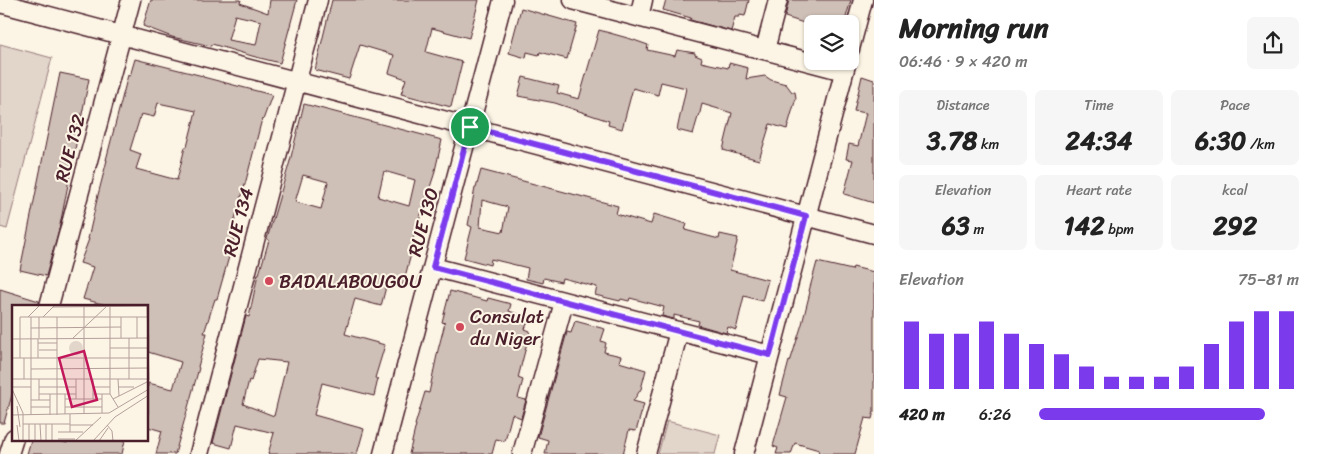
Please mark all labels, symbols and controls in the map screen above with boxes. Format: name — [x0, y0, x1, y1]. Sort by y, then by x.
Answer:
text: Morning run — [899, 3, 1049, 52]
map controls — [804, 15, 859, 70]
button: layers — [804, 15, 859, 70]
button: share — [1247, 17, 1299, 69]
text: 06:46 · 9 × 420 m — [899, 47, 1028, 76]
text: Distance — [936, 93, 990, 118]
text: Time — [1084, 93, 1114, 118]
text: Pace — [1220, 93, 1250, 118]
pin — [449, 106, 491, 148]
street label: RUE 132 — [45, 110, 95, 186]
icon: arrive — [456, 113, 484, 141]
text: 3.78 — [927, 118, 977, 163]
text: 24:34 — [1066, 118, 1132, 163]
text: 6:30 — [1195, 118, 1246, 163]
text: km — [977, 132, 999, 157]
text: /km — [1246, 132, 1275, 157]
text: Elevation — [935, 178, 991, 203]
text: Heart rate — [1066, 178, 1132, 203]
text: kcal — [1222, 178, 1248, 203]
street label: RUE 134 — [213, 184, 263, 260]
street label: RUE 130 — [398, 184, 448, 260]
text: 63 — [942, 203, 970, 248]
text: 142 — [1064, 203, 1105, 248]
text: 292 — [1213, 203, 1257, 248]
text: m — [970, 217, 984, 242]
text: bpm — [1105, 217, 1134, 242]
place label: BADALABOUGOU — [279, 265, 422, 298]
text: Elevation — [899, 265, 964, 294]
text: 75–81 m — [1238, 265, 1299, 294]
marker: BADALABOUGOU — [263, 275, 275, 287]
place label: Consulat du Niger — [470, 300, 544, 355]
inset map — [12, 305, 149, 442]
marker: Consulat du Niger — [454, 321, 466, 333]
text: 420 m — [899, 400, 945, 429]
text: 6:26 — [979, 400, 1011, 429]

